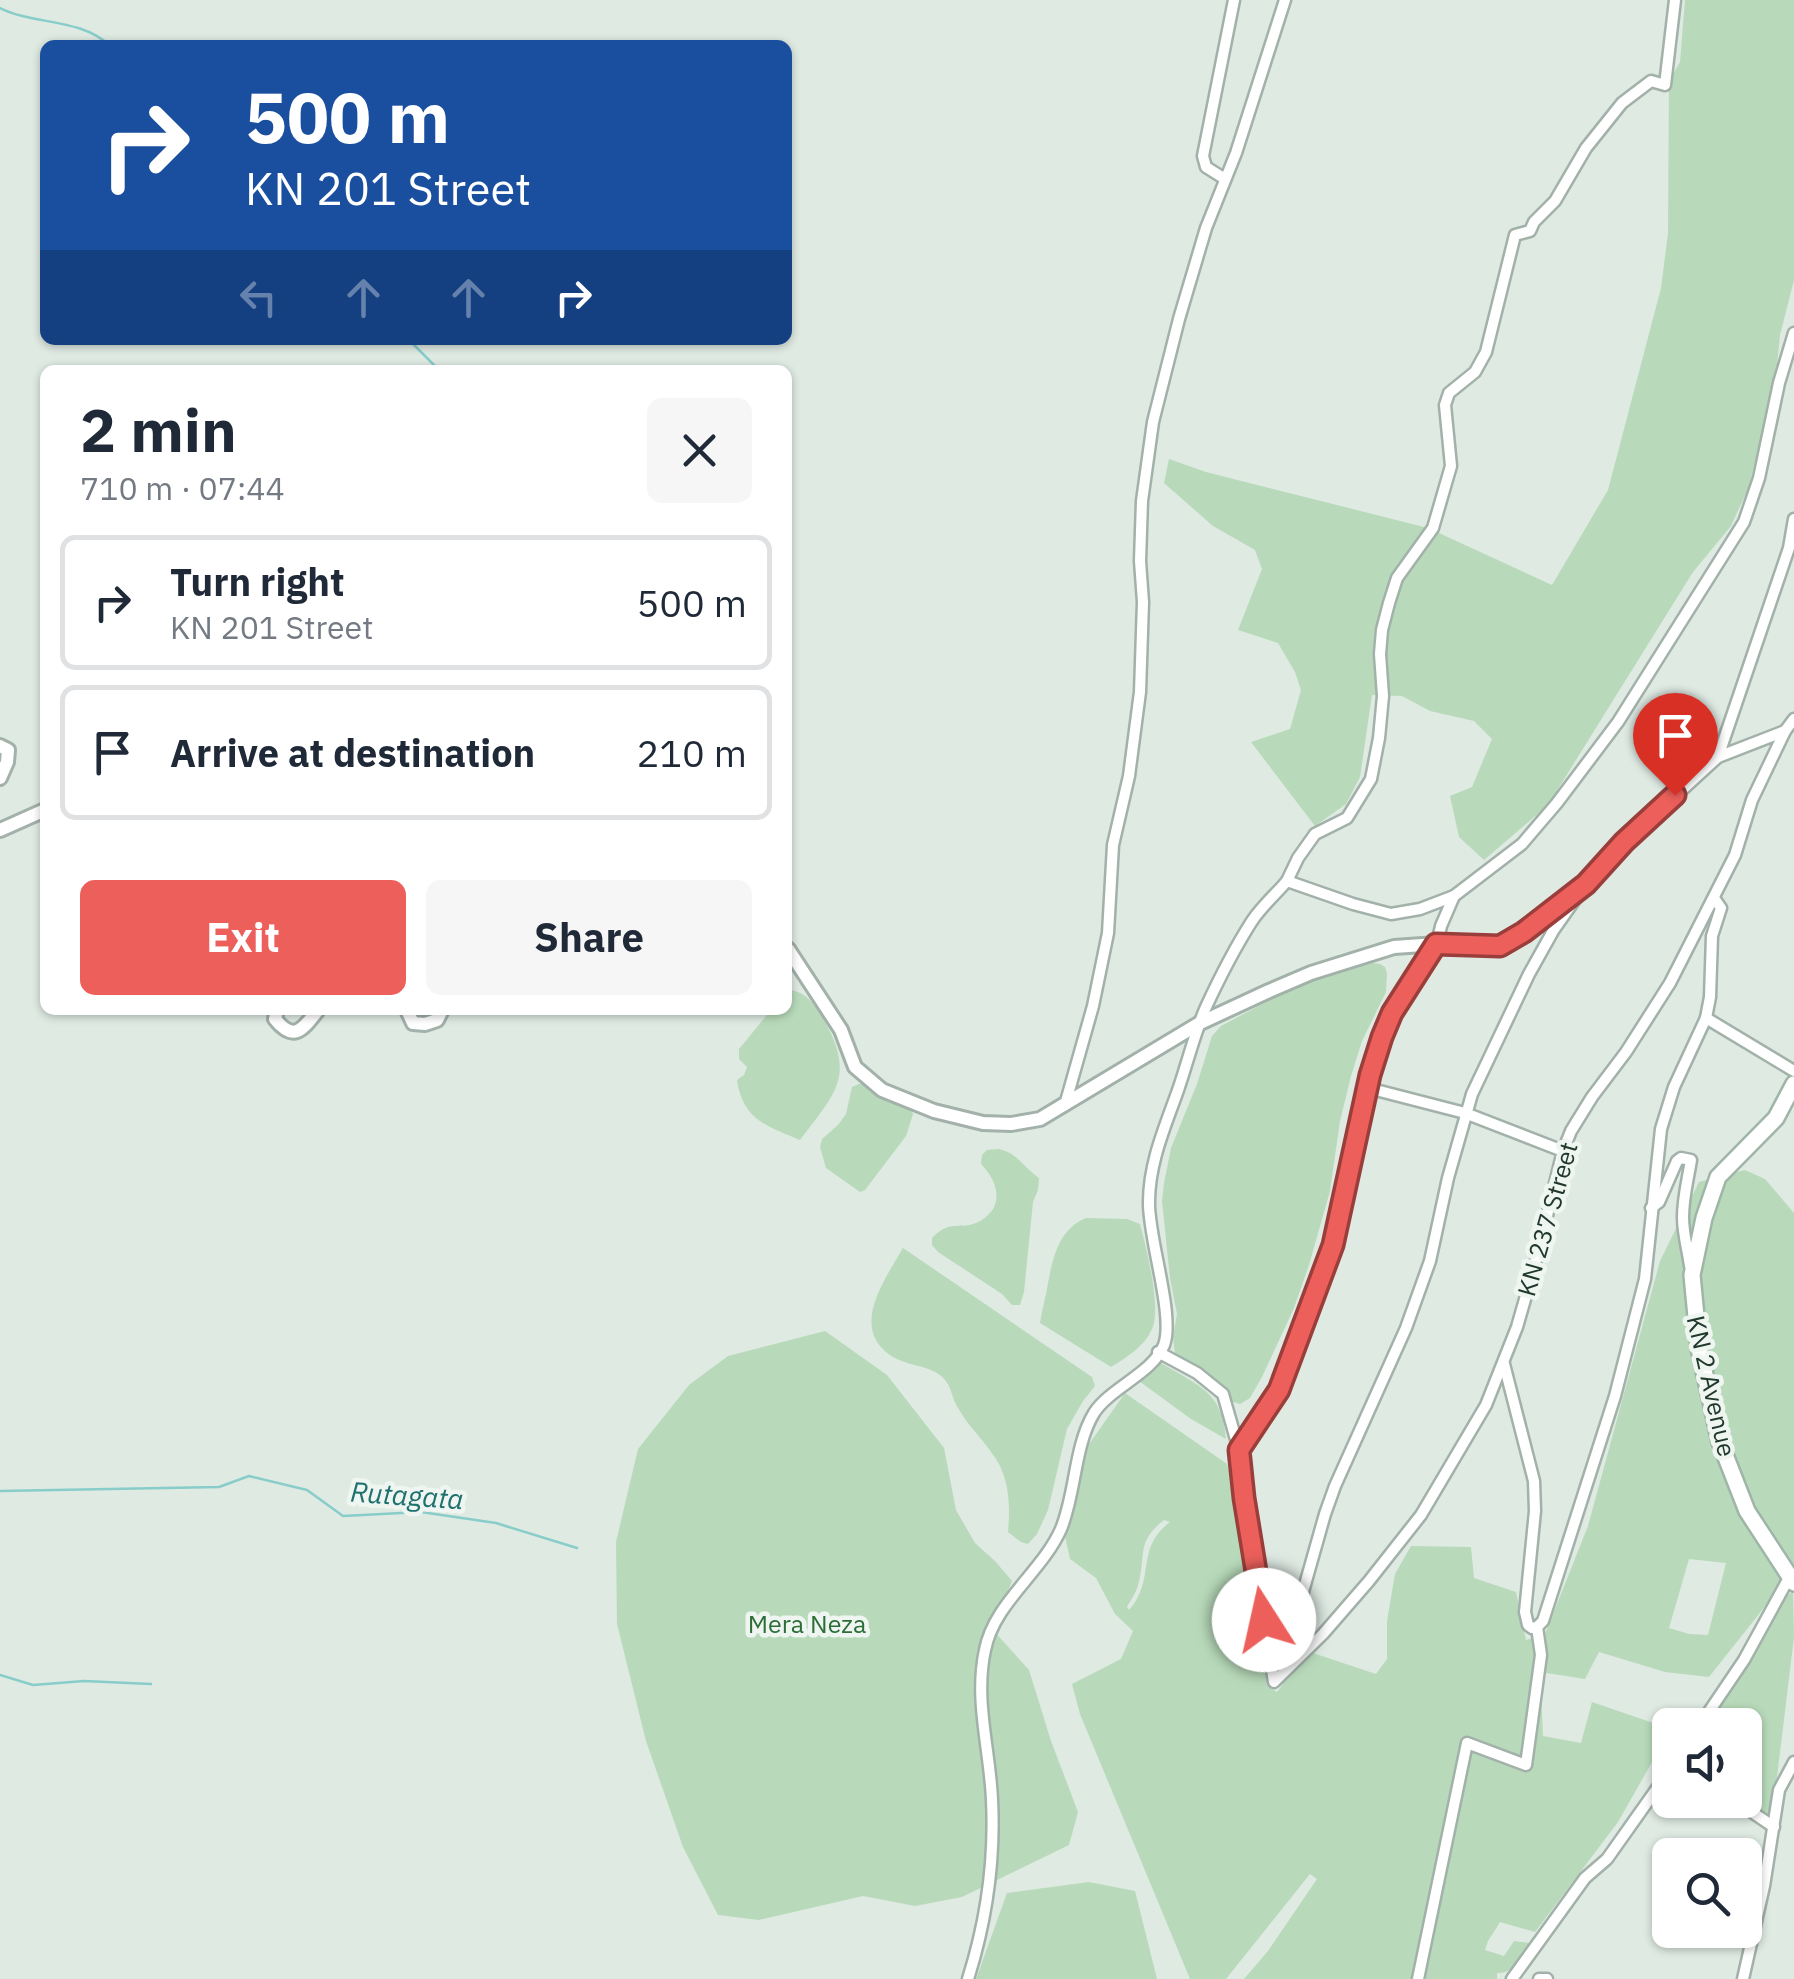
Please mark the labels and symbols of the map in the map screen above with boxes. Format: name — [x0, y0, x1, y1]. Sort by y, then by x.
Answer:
pin — [1633, 693, 1718, 796]
street label: KN 237 Street — [1509, 1138, 1585, 1300]
street label: KN 2 Avenue — [1680, 1312, 1744, 1460]
water label: Rutagata — [349, 1473, 465, 1517]
position arrow — [1212, 1568, 1316, 1672]
park label: Mera Neza — [748, 1607, 866, 1640]

